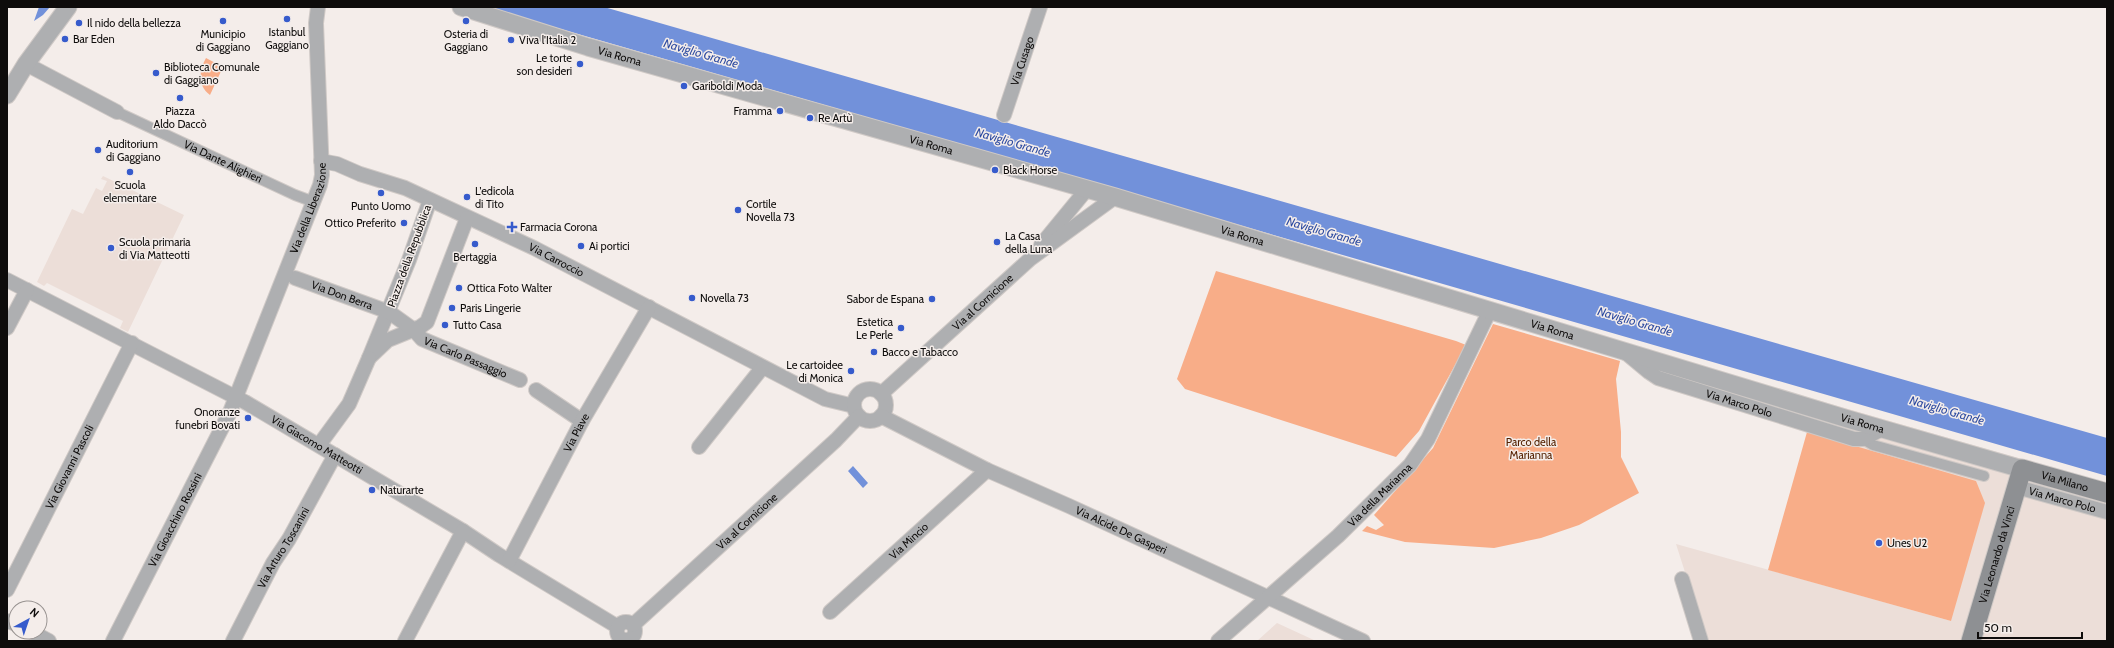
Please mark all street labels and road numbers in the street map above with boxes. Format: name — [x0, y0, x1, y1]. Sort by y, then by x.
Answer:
street label: Via Cusago — [1007, 34, 1037, 87]
street label: Via Roma — [596, 43, 644, 69]
street label: Via Roma — [908, 132, 955, 158]
street label: Via Dante Alighieri — [181, 137, 265, 186]
street label: Via della Liberazione — [287, 162, 329, 256]
street label: Piazza della Repubblica — [384, 202, 434, 309]
street label: Via Roma — [1219, 222, 1266, 249]
street label: Via Carroccio — [526, 240, 587, 280]
street label: Via al Cornicione — [949, 271, 1016, 333]
street label: Via Don Berra — [309, 277, 375, 313]
street label: Via Roma — [1529, 316, 1576, 343]
street label: Via Carlo Passaggio — [422, 334, 509, 381]
street label: Via Marco Polo — [1704, 386, 1774, 420]
street label: Via Piave — [560, 410, 592, 454]
street label: Via Roma — [1839, 410, 1887, 436]
street label: Via Giacomo Matteotti — [268, 412, 365, 477]
street label: Via Giovanni Pascoli — [42, 422, 96, 511]
street label: Via della Marianna — [1345, 460, 1415, 530]
street label: Via Milano — [2040, 468, 2090, 494]
street label: Via Gioacchino Rossini — [145, 471, 205, 569]
street label: Via Marco Polo — [2027, 484, 2097, 516]
street label: Via al Cornicione — [713, 490, 780, 553]
street label: Via Alcide De Gasperi — [1073, 503, 1169, 557]
street label: Via Leonardo da Vinci — [1976, 504, 2018, 605]
street label: Via Arturo Toscanini — [254, 505, 312, 591]
street label: Via Mincio — [886, 520, 931, 562]

